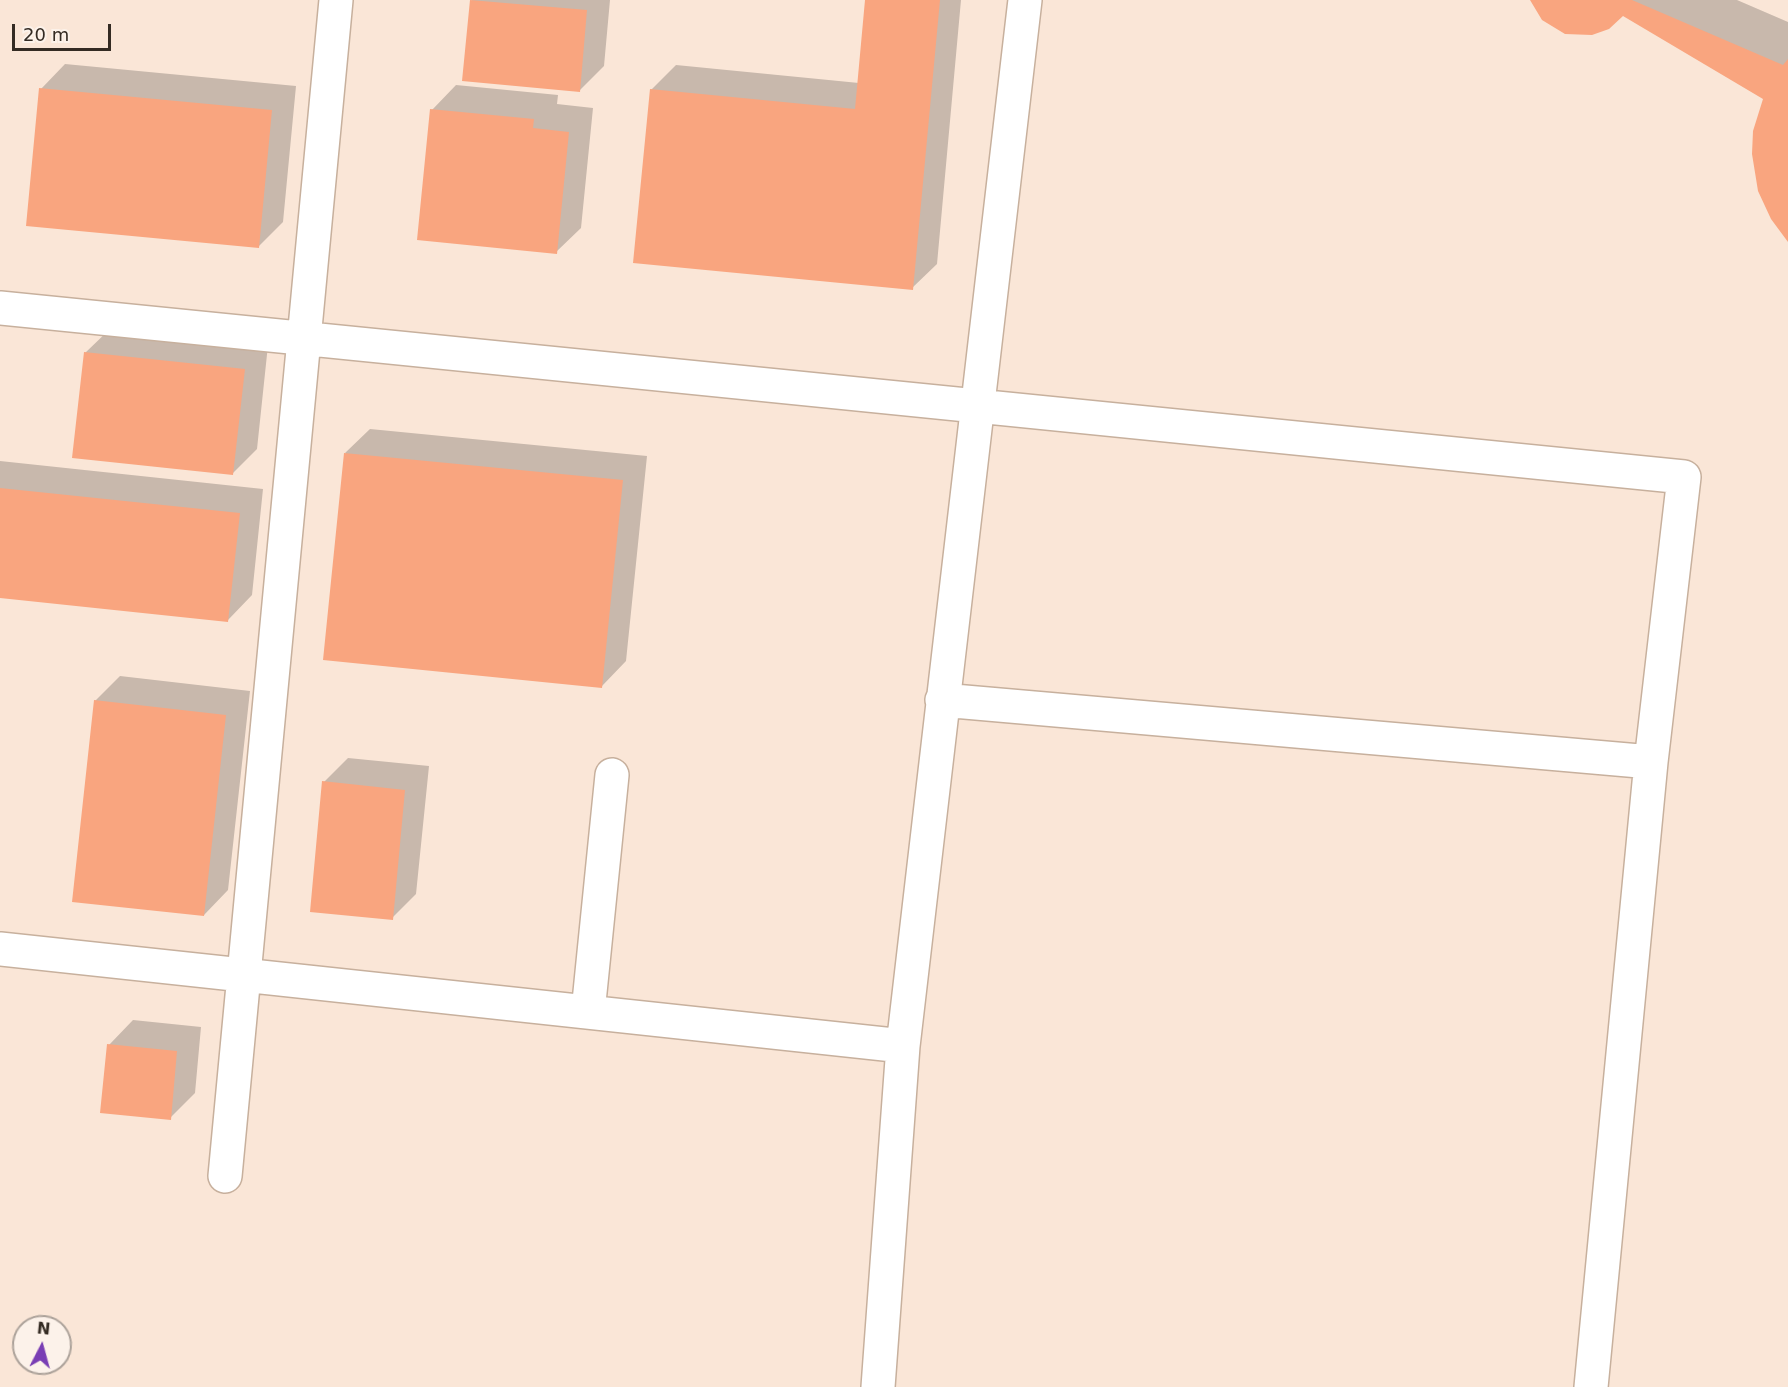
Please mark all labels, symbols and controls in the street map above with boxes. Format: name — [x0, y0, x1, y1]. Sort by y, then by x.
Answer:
scale bar — [15, 12, 114, 50]
text: 20 m — [23, 24, 69, 45]
north arrow — [12, 1315, 72, 1375]
text: N — [36, 1318, 51, 1339]

